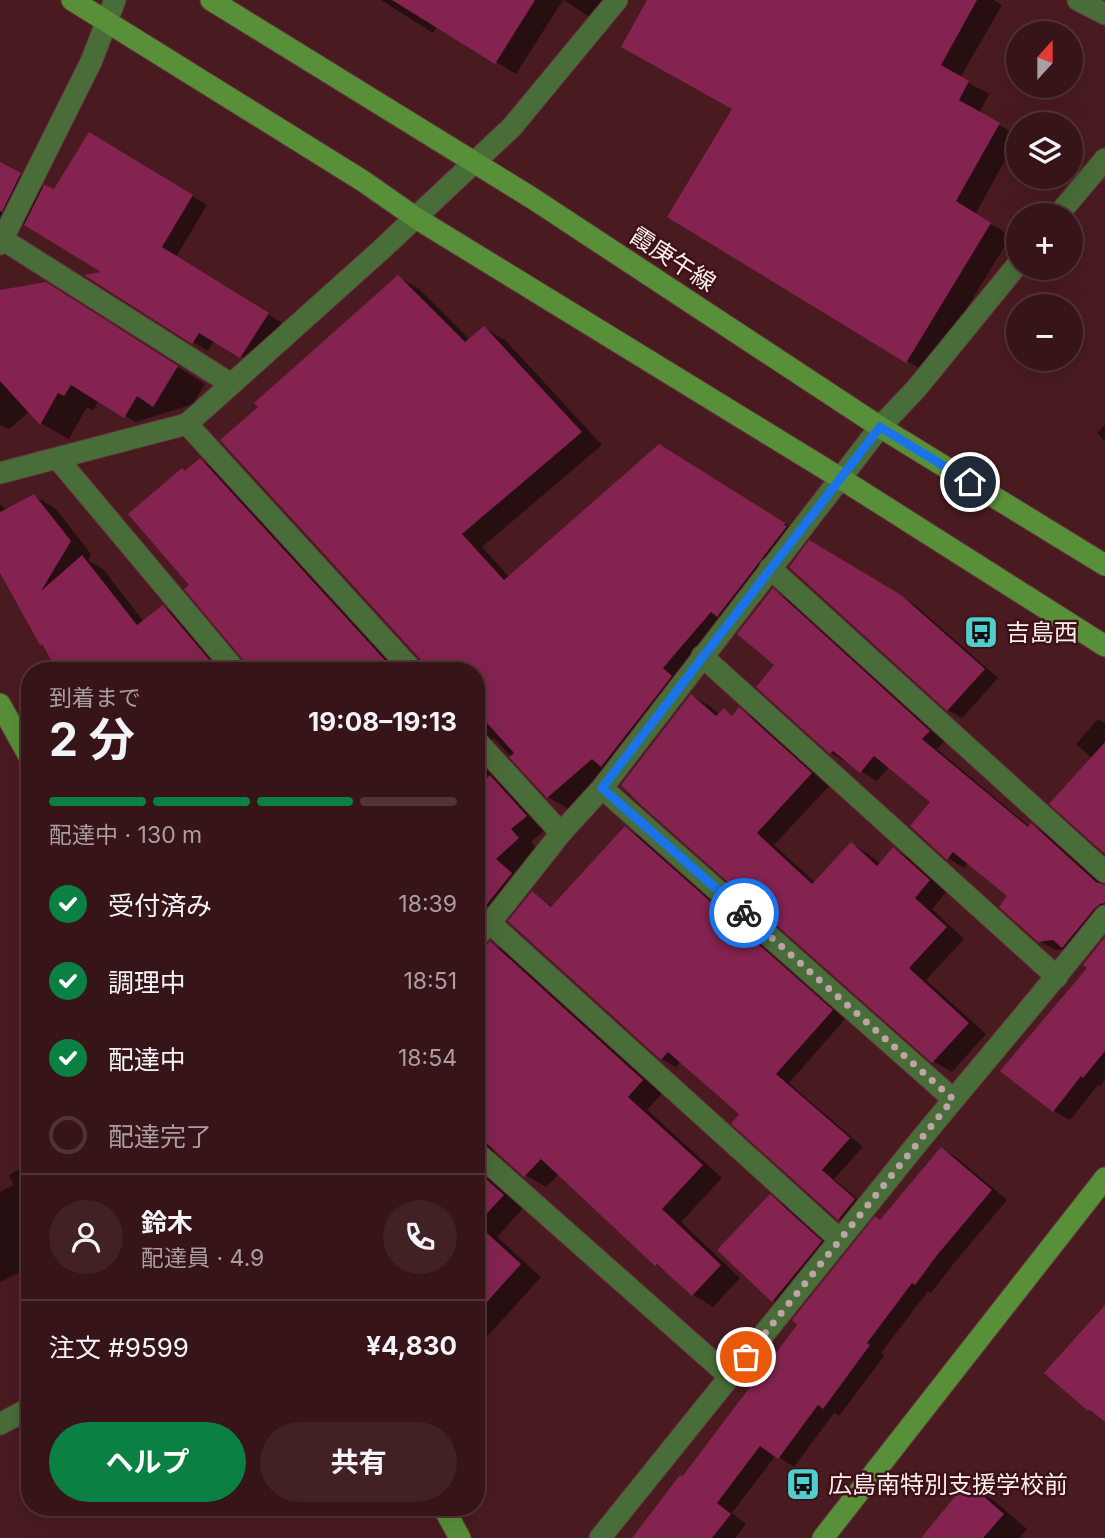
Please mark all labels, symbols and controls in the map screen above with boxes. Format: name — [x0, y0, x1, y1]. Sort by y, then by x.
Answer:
north arrow — [1006, 21, 1083, 98]
map controls — [1006, 21, 1083, 371]
button: layers — [1006, 112, 1083, 189]
button: + — [1006, 203, 1083, 280]
street label: 霞庚午線 — [625, 221, 721, 297]
button: − — [1006, 294, 1083, 371]
pin — [940, 452, 1000, 512]
icon: home — [951, 463, 989, 501]
bus stop icon: 吉島西 — [962, 613, 1000, 651]
place label: 吉島西 — [1006, 618, 1078, 647]
text: 到着まで — [49, 684, 141, 712]
text: 19:08–19:13 — [308, 706, 457, 737]
text: 2 分 — [49, 711, 135, 767]
text: 配達中 · 130 m — [49, 821, 202, 849]
courier — [709, 878, 779, 948]
icon: check — [49, 885, 87, 923]
text: 受付済み — [108, 890, 212, 921]
text: 18:39 — [398, 890, 457, 918]
icon: bike — [725, 894, 763, 932]
icon: check — [49, 962, 87, 1000]
text: 調理中 — [108, 967, 186, 998]
text: 18:51 — [403, 967, 457, 995]
icon: check — [49, 1039, 87, 1077]
text: 配達中 — [108, 1044, 186, 1075]
text: 18:54 — [398, 1044, 457, 1072]
text: 配達完了 — [108, 1121, 212, 1152]
button: person — [49, 1200, 123, 1274]
button: phone — [383, 1200, 457, 1274]
text: 鈴木 — [141, 1207, 193, 1238]
text: 配達員 · 4.9 — [141, 1244, 264, 1272]
pin — [716, 1327, 776, 1387]
text: ¥4,830 — [366, 1330, 457, 1361]
text: 注文 #9599 — [49, 1332, 189, 1363]
icon: bag — [727, 1338, 765, 1376]
button: ヘルプ — [49, 1422, 246, 1502]
button: 共有 — [260, 1422, 457, 1502]
bus stop icon: 広島南特別支援学校前 — [784, 1465, 822, 1503]
place label: 広島南特別支援学校前 — [828, 1470, 1068, 1499]

